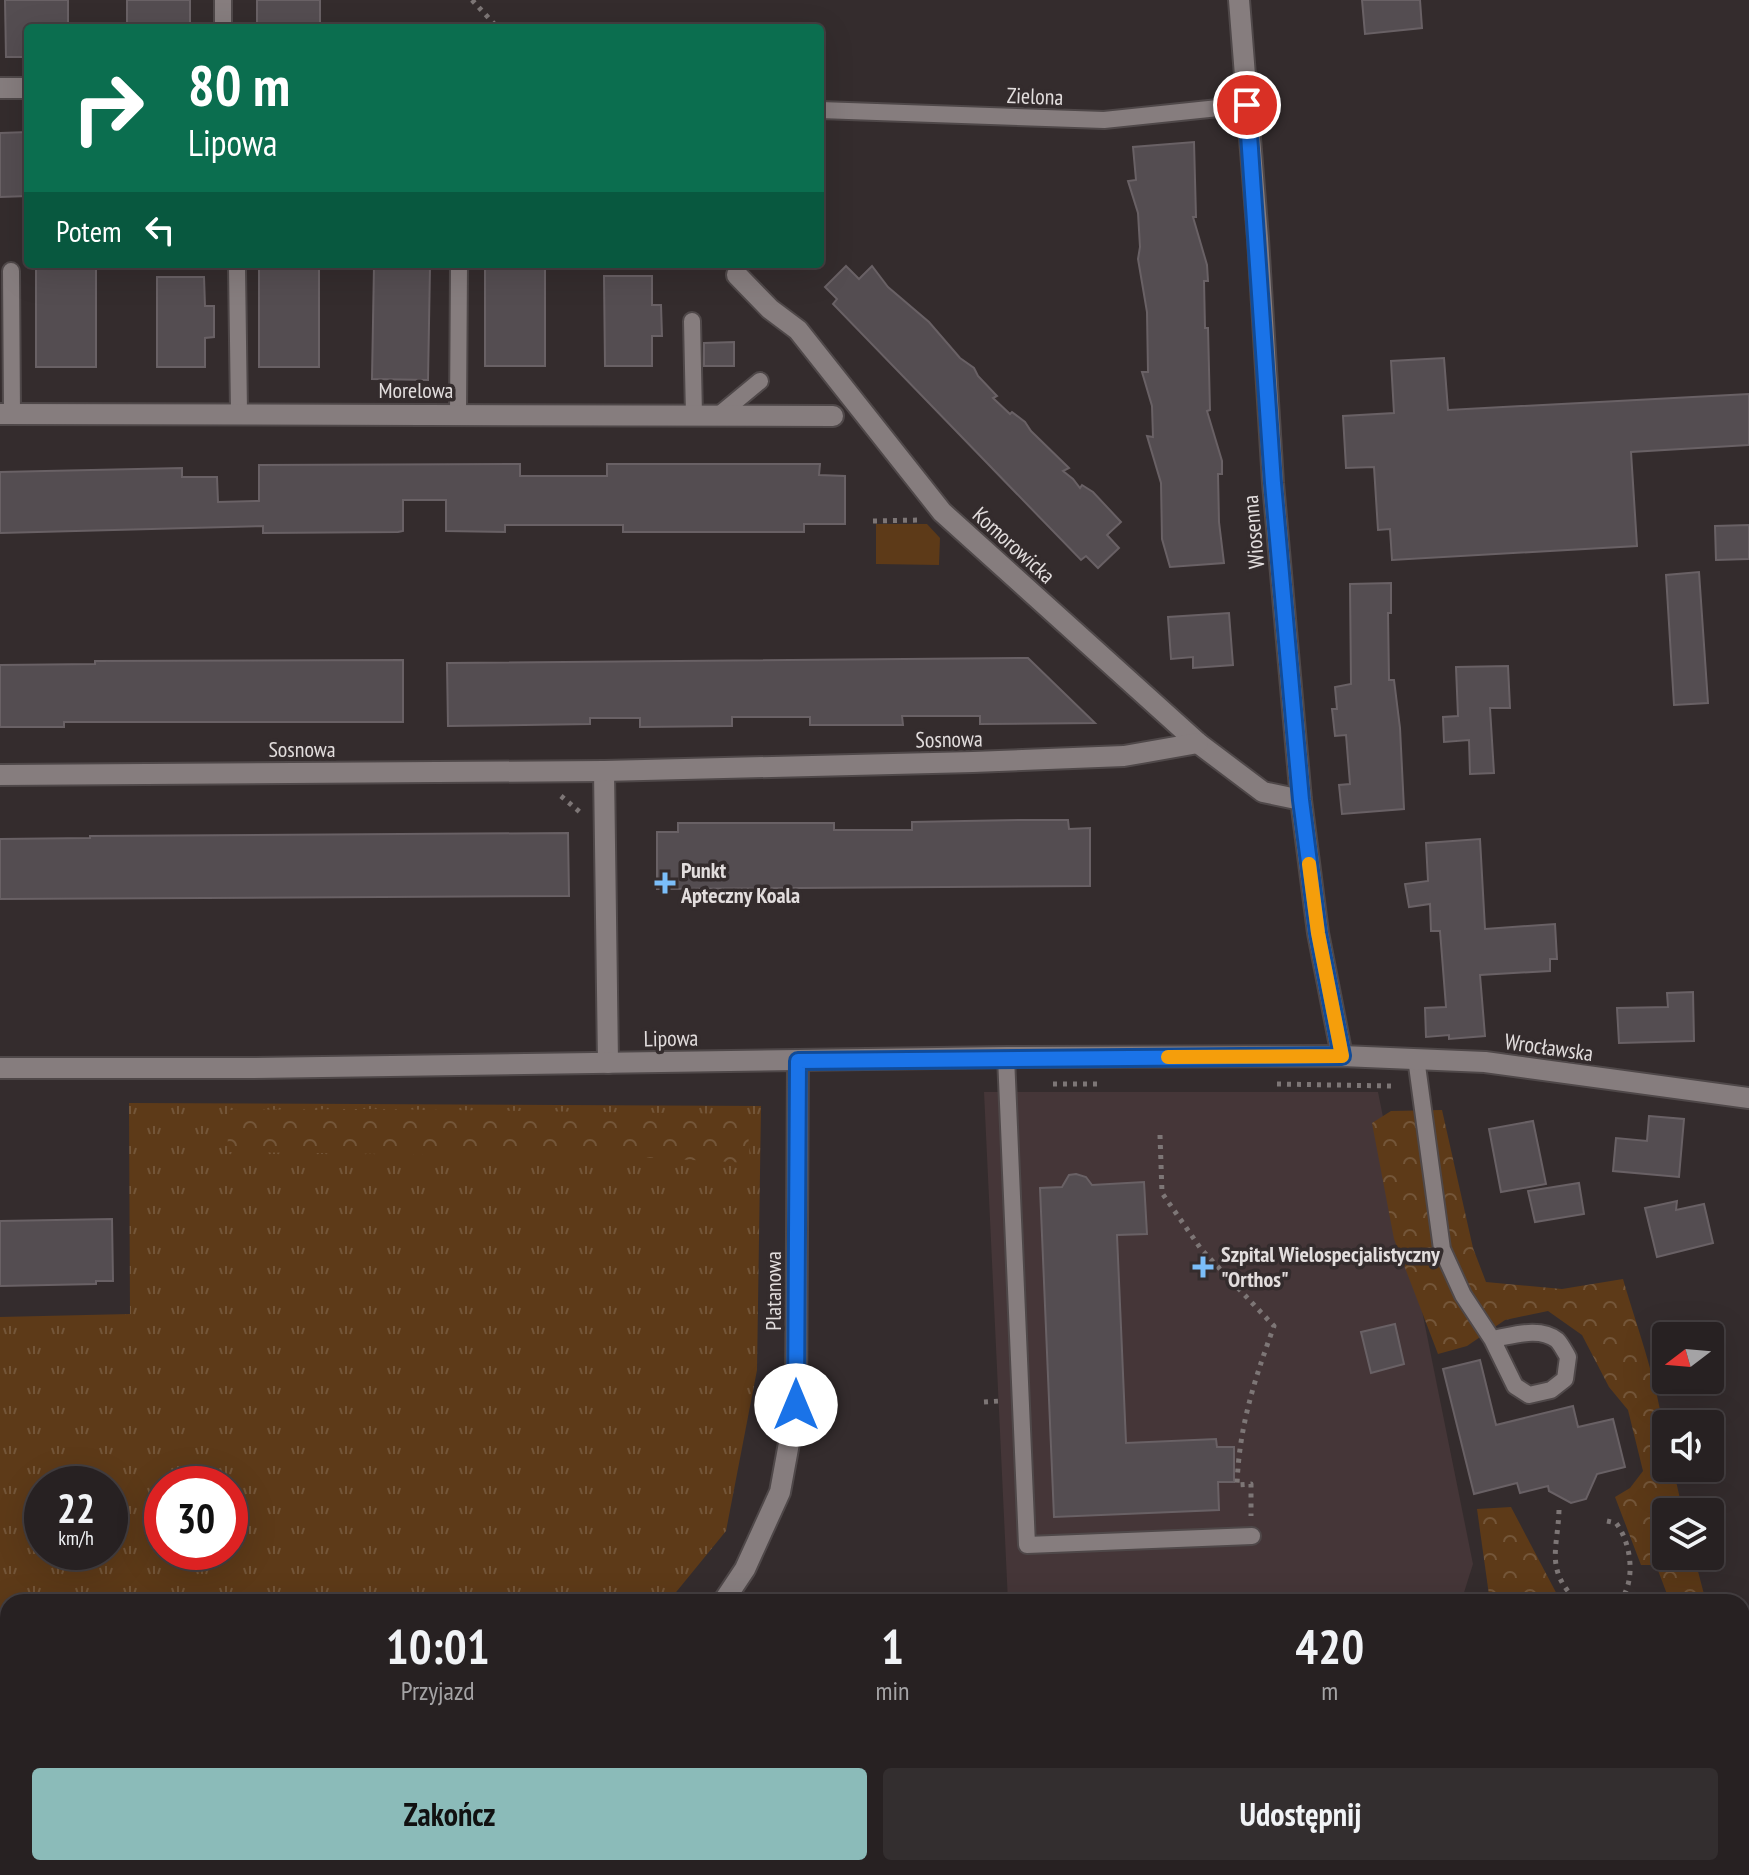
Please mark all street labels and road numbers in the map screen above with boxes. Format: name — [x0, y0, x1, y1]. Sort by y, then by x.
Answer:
street label: Zielona — [1006, 81, 1064, 111]
street label: Morelowa — [379, 376, 453, 404]
street label: Wiosenna — [1236, 494, 1270, 570]
street label: Komorowicka — [967, 501, 1061, 589]
street label: Sosnowa — [915, 724, 983, 754]
street label: Sosnowa — [268, 735, 336, 763]
street label: Lipowa — [643, 1024, 699, 1052]
street label: Wrocławska — [1503, 1027, 1595, 1067]
street label: Platanowa — [759, 1251, 787, 1331]

